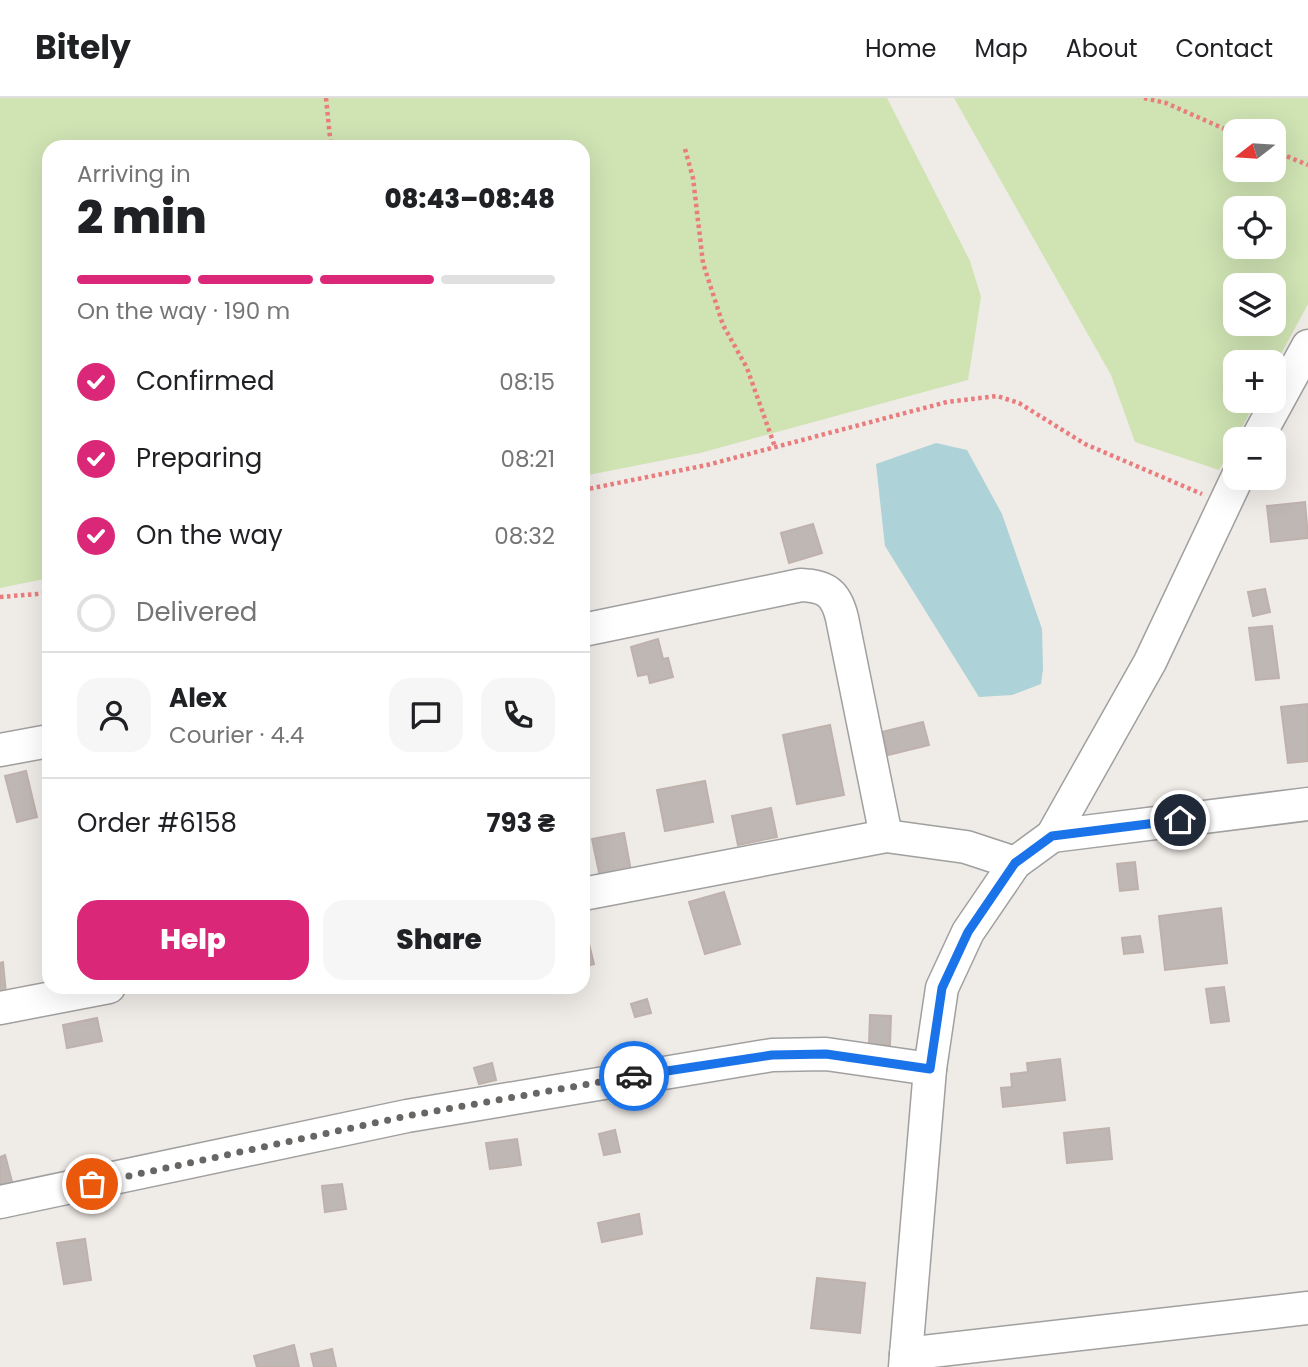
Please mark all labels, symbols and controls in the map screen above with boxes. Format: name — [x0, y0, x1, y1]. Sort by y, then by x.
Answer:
text: Bitely — [35, 24, 131, 71]
text: Home — [865, 32, 937, 65]
text: Map — [975, 32, 1028, 65]
text: About — [1066, 32, 1137, 65]
text: Contact — [1175, 32, 1273, 65]
north arrow — [1223, 119, 1286, 182]
map controls — [1223, 119, 1286, 490]
text: Arriving in — [77, 158, 191, 190]
text: 08:43–08:48 — [384, 181, 555, 217]
text: 2 min — [77, 185, 207, 249]
button: locate — [1223, 196, 1286, 259]
button: layers — [1223, 273, 1286, 336]
text: On the way · 190 m — [77, 295, 290, 327]
button: + — [1223, 350, 1286, 413]
icon: check — [77, 363, 115, 401]
text: Confirmed — [136, 363, 274, 399]
text: 08:15 — [499, 366, 555, 398]
button: − — [1223, 427, 1286, 490]
icon: check — [77, 440, 115, 478]
text: Preparing — [136, 440, 262, 476]
text: 08:21 — [501, 443, 555, 475]
icon: check — [77, 517, 115, 555]
text: On the way — [136, 517, 283, 553]
text: 08:32 — [494, 520, 555, 552]
text: Delivered — [136, 594, 257, 630]
button: person — [77, 678, 151, 752]
button: chat — [389, 678, 463, 752]
button: phone — [481, 678, 555, 752]
text: Alex — [169, 680, 227, 716]
text: Courier · 4.4 — [169, 719, 304, 751]
pin — [1150, 790, 1210, 850]
icon: home — [1161, 801, 1199, 839]
text: Order #6158 — [77, 805, 237, 841]
text: 793 ₴ — [487, 805, 555, 841]
button: Help — [77, 900, 309, 980]
button: Share — [323, 900, 555, 980]
courier — [599, 1041, 669, 1111]
icon: car — [615, 1057, 653, 1095]
pin — [62, 1154, 122, 1214]
icon: bag — [73, 1165, 111, 1203]

